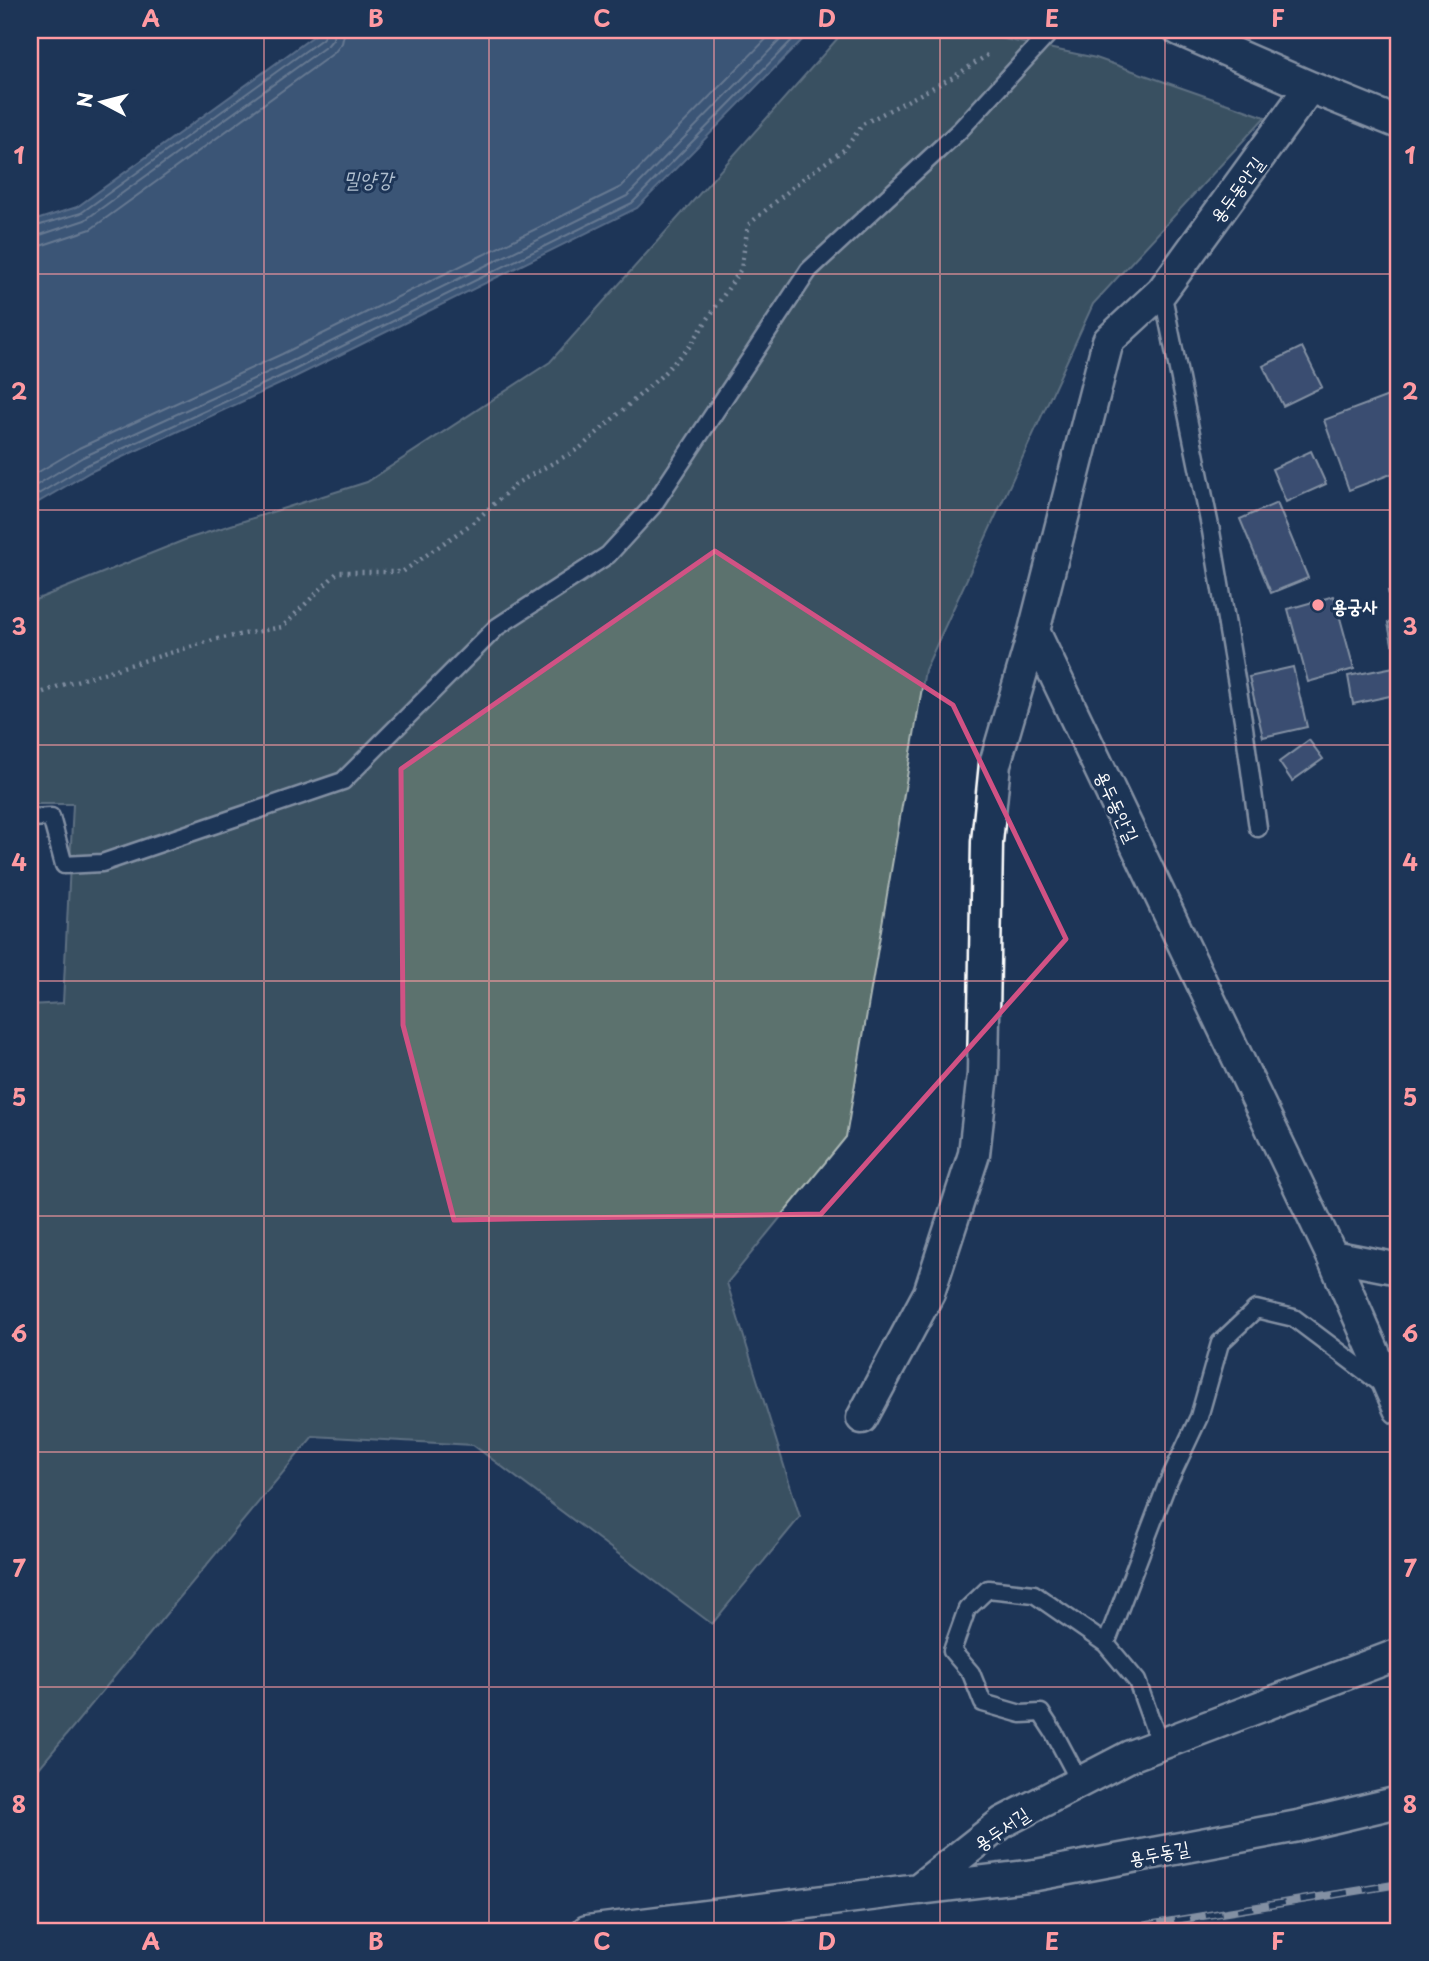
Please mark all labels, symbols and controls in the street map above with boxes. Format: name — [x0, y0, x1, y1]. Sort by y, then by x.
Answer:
text: A — [142, 0, 160, 35]
text: B — [368, 0, 384, 35]
text: C — [593, 0, 611, 35]
text: D — [818, 0, 836, 35]
text: E — [1045, 0, 1059, 35]
text: F — [1271, 0, 1285, 35]
north arrow — [66, 66, 136, 136]
text: N — [69, 91, 99, 109]
text: 1 — [14, 137, 25, 172]
text: 1 — [1405, 137, 1416, 172]
street label: 용두동안길 — [1202, 150, 1270, 228]
water label: 밀양강 — [343, 162, 395, 194]
text: 2 — [11, 373, 27, 408]
text: 2 — [1402, 373, 1418, 408]
place label: 용궁사 — [1332, 591, 1378, 619]
marker: 용궁사 — [1310, 597, 1326, 613]
text: 3 — [11, 608, 27, 643]
text: 3 — [1402, 608, 1418, 643]
street label: 용두동안길 — [1089, 765, 1147, 847]
text: 4 — [11, 844, 27, 879]
text: 4 — [1402, 844, 1418, 879]
text: 5 — [12, 1079, 26, 1114]
text: 5 — [1403, 1079, 1417, 1114]
text: 6 — [11, 1315, 27, 1350]
text: 6 — [1402, 1315, 1418, 1350]
text: 7 — [12, 1550, 26, 1585]
text: 7 — [1403, 1550, 1417, 1585]
text: 8 — [12, 1786, 26, 1821]
text: 8 — [1403, 1786, 1417, 1821]
street label: 용두서길 — [968, 1799, 1034, 1857]
street label: 용두동길 — [1126, 1832, 1192, 1872]
text: A — [142, 1923, 160, 1958]
text: B — [368, 1923, 384, 1958]
text: C — [593, 1923, 611, 1958]
text: D — [818, 1923, 836, 1958]
text: E — [1045, 1923, 1059, 1958]
text: F — [1271, 1923, 1285, 1958]

